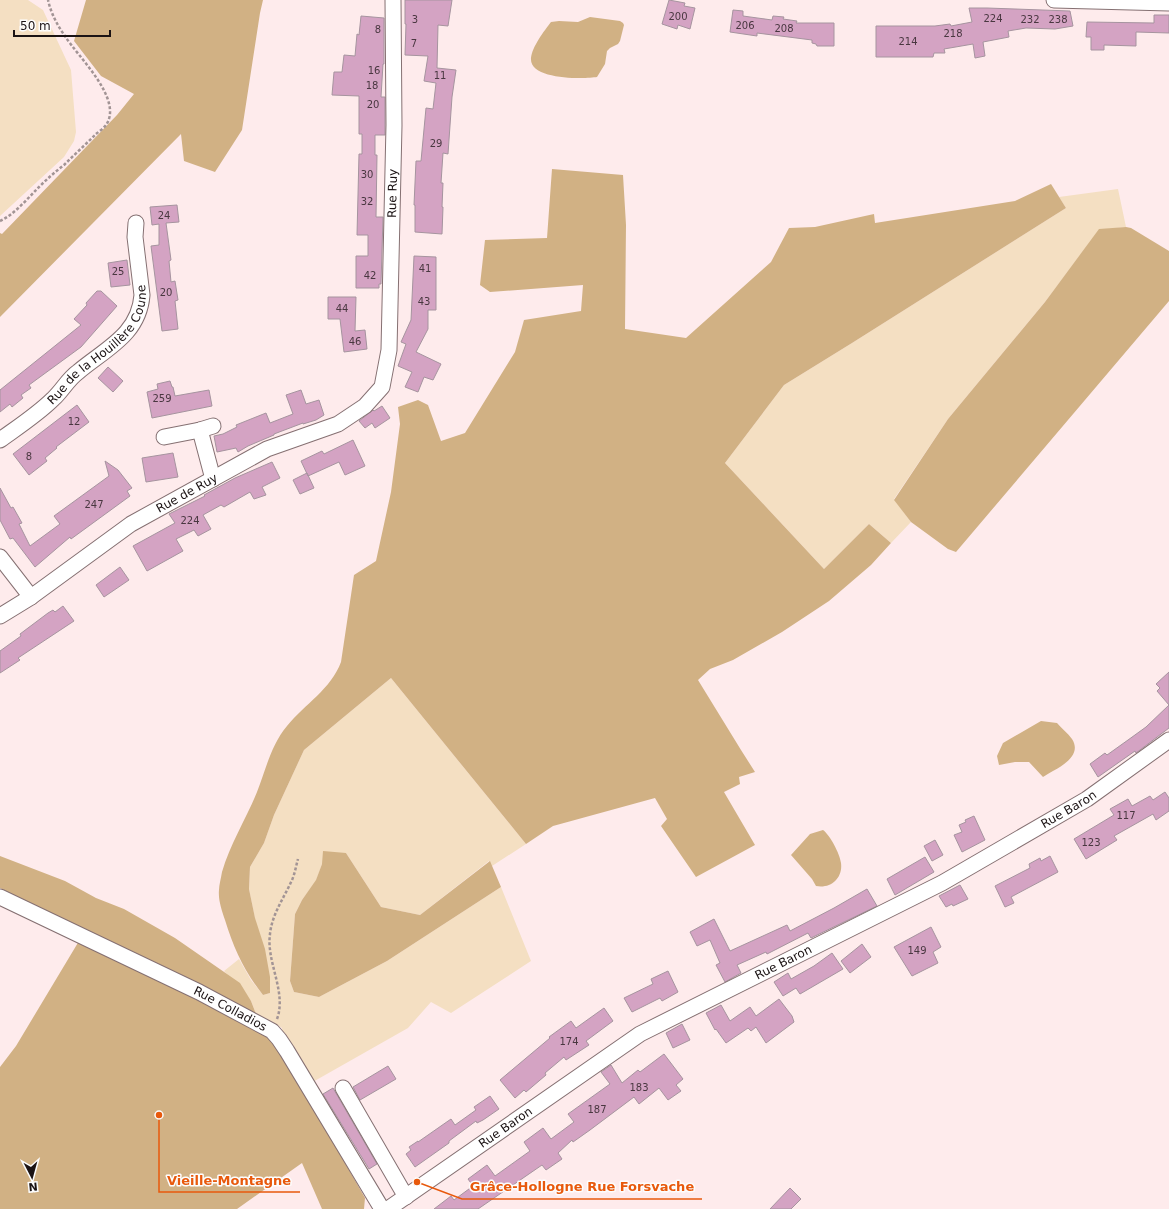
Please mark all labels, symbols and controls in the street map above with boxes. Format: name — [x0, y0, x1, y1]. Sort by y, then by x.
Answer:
house number: 200 — [668, 11, 688, 22]
scale bar — [14, 12, 110, 38]
house number: 224 — [983, 13, 1003, 24]
house number: 3 — [412, 14, 418, 25]
house number: 232 — [1020, 14, 1040, 25]
house number: 238 — [1048, 14, 1068, 25]
text: 50 m — [20, 19, 51, 33]
house number: 206 — [735, 20, 755, 31]
house number: 208 — [774, 23, 794, 34]
house number: 8 — [375, 24, 381, 35]
house number: 218 — [943, 28, 963, 39]
house number: 214 — [898, 36, 918, 47]
house number: 7 — [411, 38, 417, 49]
house number: 16 — [368, 65, 380, 76]
house number: 11 — [434, 70, 446, 81]
house number: 18 — [366, 80, 378, 91]
house number: 20 — [367, 99, 379, 110]
house number: 29 — [430, 138, 442, 149]
house number: 30 — [361, 169, 373, 180]
street label: Rue Ruy — [385, 169, 400, 218]
house number: 32 — [361, 196, 373, 207]
house number: 24 — [158, 210, 170, 221]
house number: 41 — [419, 263, 431, 274]
house number: 25 — [112, 266, 124, 277]
house number: 42 — [364, 270, 376, 281]
street label: Rue de la Houillère Coune — [45, 284, 149, 407]
house number: 20 — [160, 287, 172, 298]
house number: 43 — [418, 296, 430, 307]
house number: 44 — [336, 303, 348, 314]
house number: 46 — [349, 336, 361, 347]
house number: 259 — [152, 393, 172, 404]
house number: 12 — [68, 416, 80, 427]
house number: 8 — [26, 451, 32, 462]
street label: Rue de Ruy — [154, 471, 220, 516]
house number: 247 — [84, 499, 104, 510]
house number: 224 — [180, 515, 200, 526]
street label: Rue Baron — [1039, 788, 1099, 831]
house number: 117 — [1116, 810, 1136, 821]
house number: 123 — [1081, 837, 1101, 848]
street label: Rue Baron — [752, 942, 814, 982]
house number: 149 — [907, 945, 927, 956]
street label: Rue Colladios — [191, 984, 269, 1034]
house number: 174 — [559, 1036, 579, 1047]
house number: 183 — [629, 1082, 649, 1093]
street label: Rue Baron — [476, 1104, 535, 1151]
house number: 187 — [587, 1104, 607, 1115]
north arrow — [12, 1157, 52, 1197]
callout: Vieille-Montagne — [159, 1167, 300, 1192]
text: Vieille-Montagne — [167, 1173, 291, 1188]
callout: Grâce-Hollogne Rue Forsvache — [462, 1174, 702, 1199]
text: Grâce-Hollogne Rue Forsvache — [470, 1179, 694, 1194]
text: N — [28, 1180, 38, 1193]

